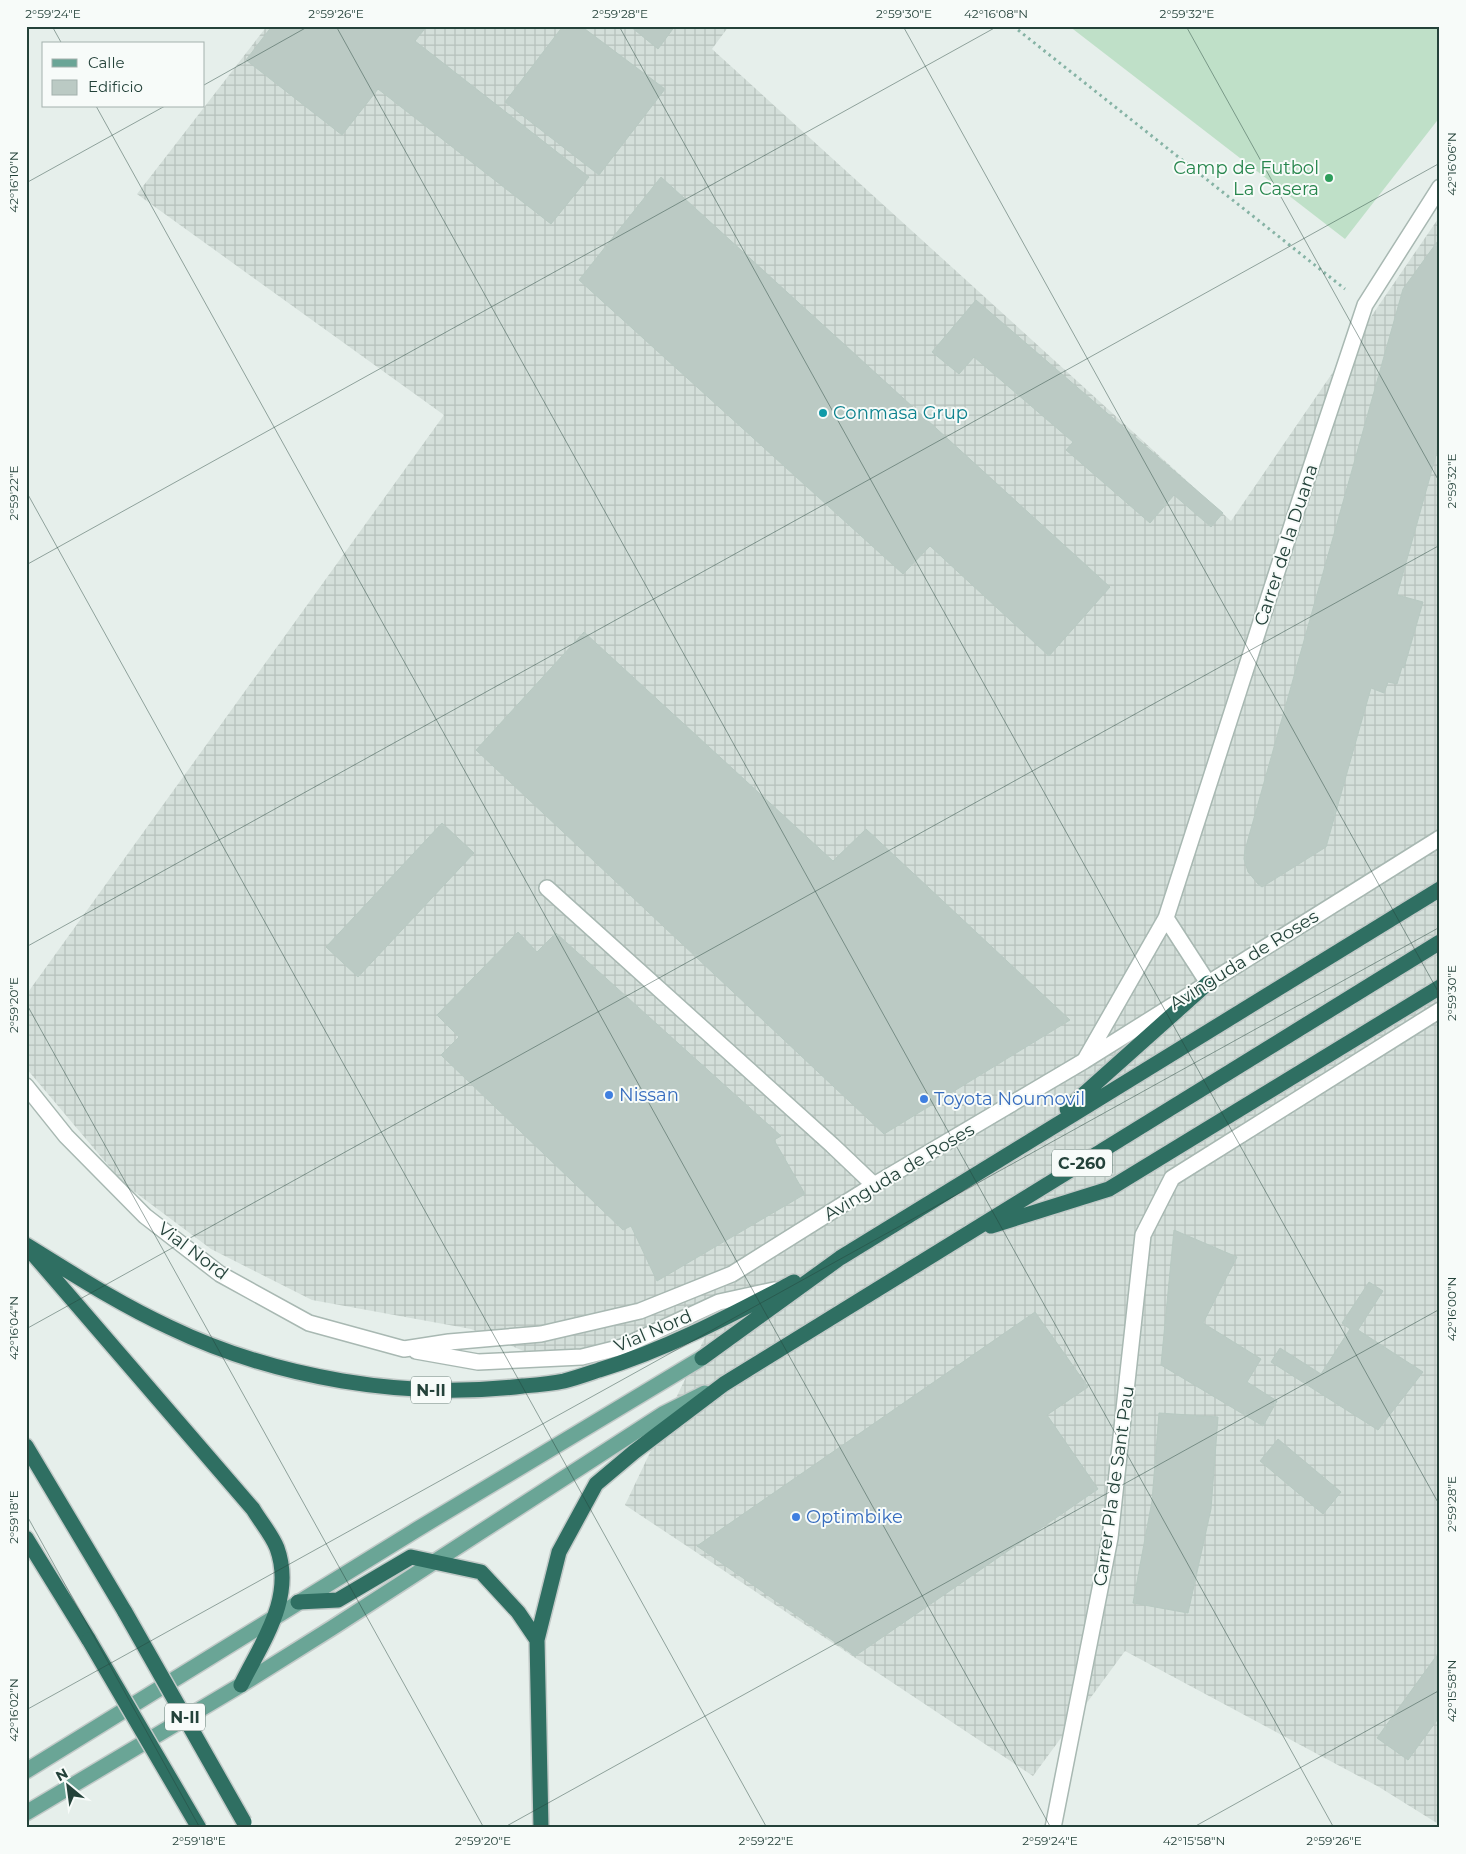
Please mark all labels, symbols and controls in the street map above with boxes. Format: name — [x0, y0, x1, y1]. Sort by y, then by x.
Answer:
text: 2°59'24"E — [25, 6, 81, 21]
text: 2°59'26"E — [308, 6, 364, 21]
text: 2°59'28"E — [592, 6, 648, 21]
text: 2°59'30"E — [876, 6, 932, 21]
text: 42°16'08"N — [964, 6, 1028, 21]
text: 2°59'32"E — [1160, 6, 1214, 21]
legend — [42, 42, 205, 108]
text: Calle — [88, 53, 125, 72]
text: Edificio — [88, 77, 143, 96]
text: 42°16'06"N — [1444, 132, 1459, 196]
text: 42°16'10"N — [6, 151, 21, 213]
place label: Camp de Futbol La Casera — [1173, 157, 1319, 200]
marker: Camp de Futbol La Casera — [1323, 172, 1335, 184]
place label: Conmasa Grup — [833, 402, 968, 424]
marker: Conmasa Grup — [817, 407, 829, 419]
text: 2°59'32"E — [1444, 454, 1459, 508]
street label: Carrer de la Duana — [1250, 461, 1322, 629]
text: 2°59'22"E — [6, 466, 21, 521]
street label: Avinguda de Roses — [1165, 905, 1323, 1015]
text: 2°59'30"E — [1444, 965, 1459, 1021]
text: 2°59'20"E — [6, 977, 21, 1033]
place label: Nissan — [619, 1084, 679, 1106]
place label: Toyota Noumovil — [934, 1088, 1085, 1110]
marker: Nissan — [603, 1089, 615, 1101]
marker: Toyota Noumovil — [918, 1093, 930, 1105]
street label: Avinguda de Roses — [820, 1118, 978, 1226]
road number: C-260 — [1052, 1150, 1112, 1176]
street label: Vial Nord — [153, 1217, 233, 1285]
text: 42°16'00"N — [1444, 1277, 1459, 1341]
text: 42°16'04"N — [6, 1296, 21, 1360]
street label: Vial Nord — [611, 1305, 695, 1357]
road number: N-II — [411, 1376, 451, 1404]
street label: Carrer Pla de Sant Pau — [1089, 1384, 1139, 1588]
text: 2°59'28"E — [1444, 1476, 1459, 1532]
text: 2°59'18"E — [6, 1490, 21, 1544]
place label: Optimbike — [806, 1506, 903, 1528]
marker: Optimbike — [790, 1511, 802, 1523]
text: 42°15'58"N — [1444, 1660, 1459, 1722]
text: 42°16'02"N — [6, 1678, 21, 1742]
road number: N-II — [165, 1704, 205, 1730]
north arrow — [42, 1762, 92, 1812]
text: N — [52, 1764, 71, 1785]
text: 2°59'18"E — [172, 1833, 226, 1848]
text: 2°59'20"E — [455, 1833, 511, 1848]
text: 2°59'22"E — [739, 1833, 794, 1848]
text: 2°59'24"E — [1022, 1833, 1078, 1848]
text: 42°15'58"N — [1163, 1833, 1225, 1848]
text: 2°59'26"E — [1306, 1833, 1362, 1848]

